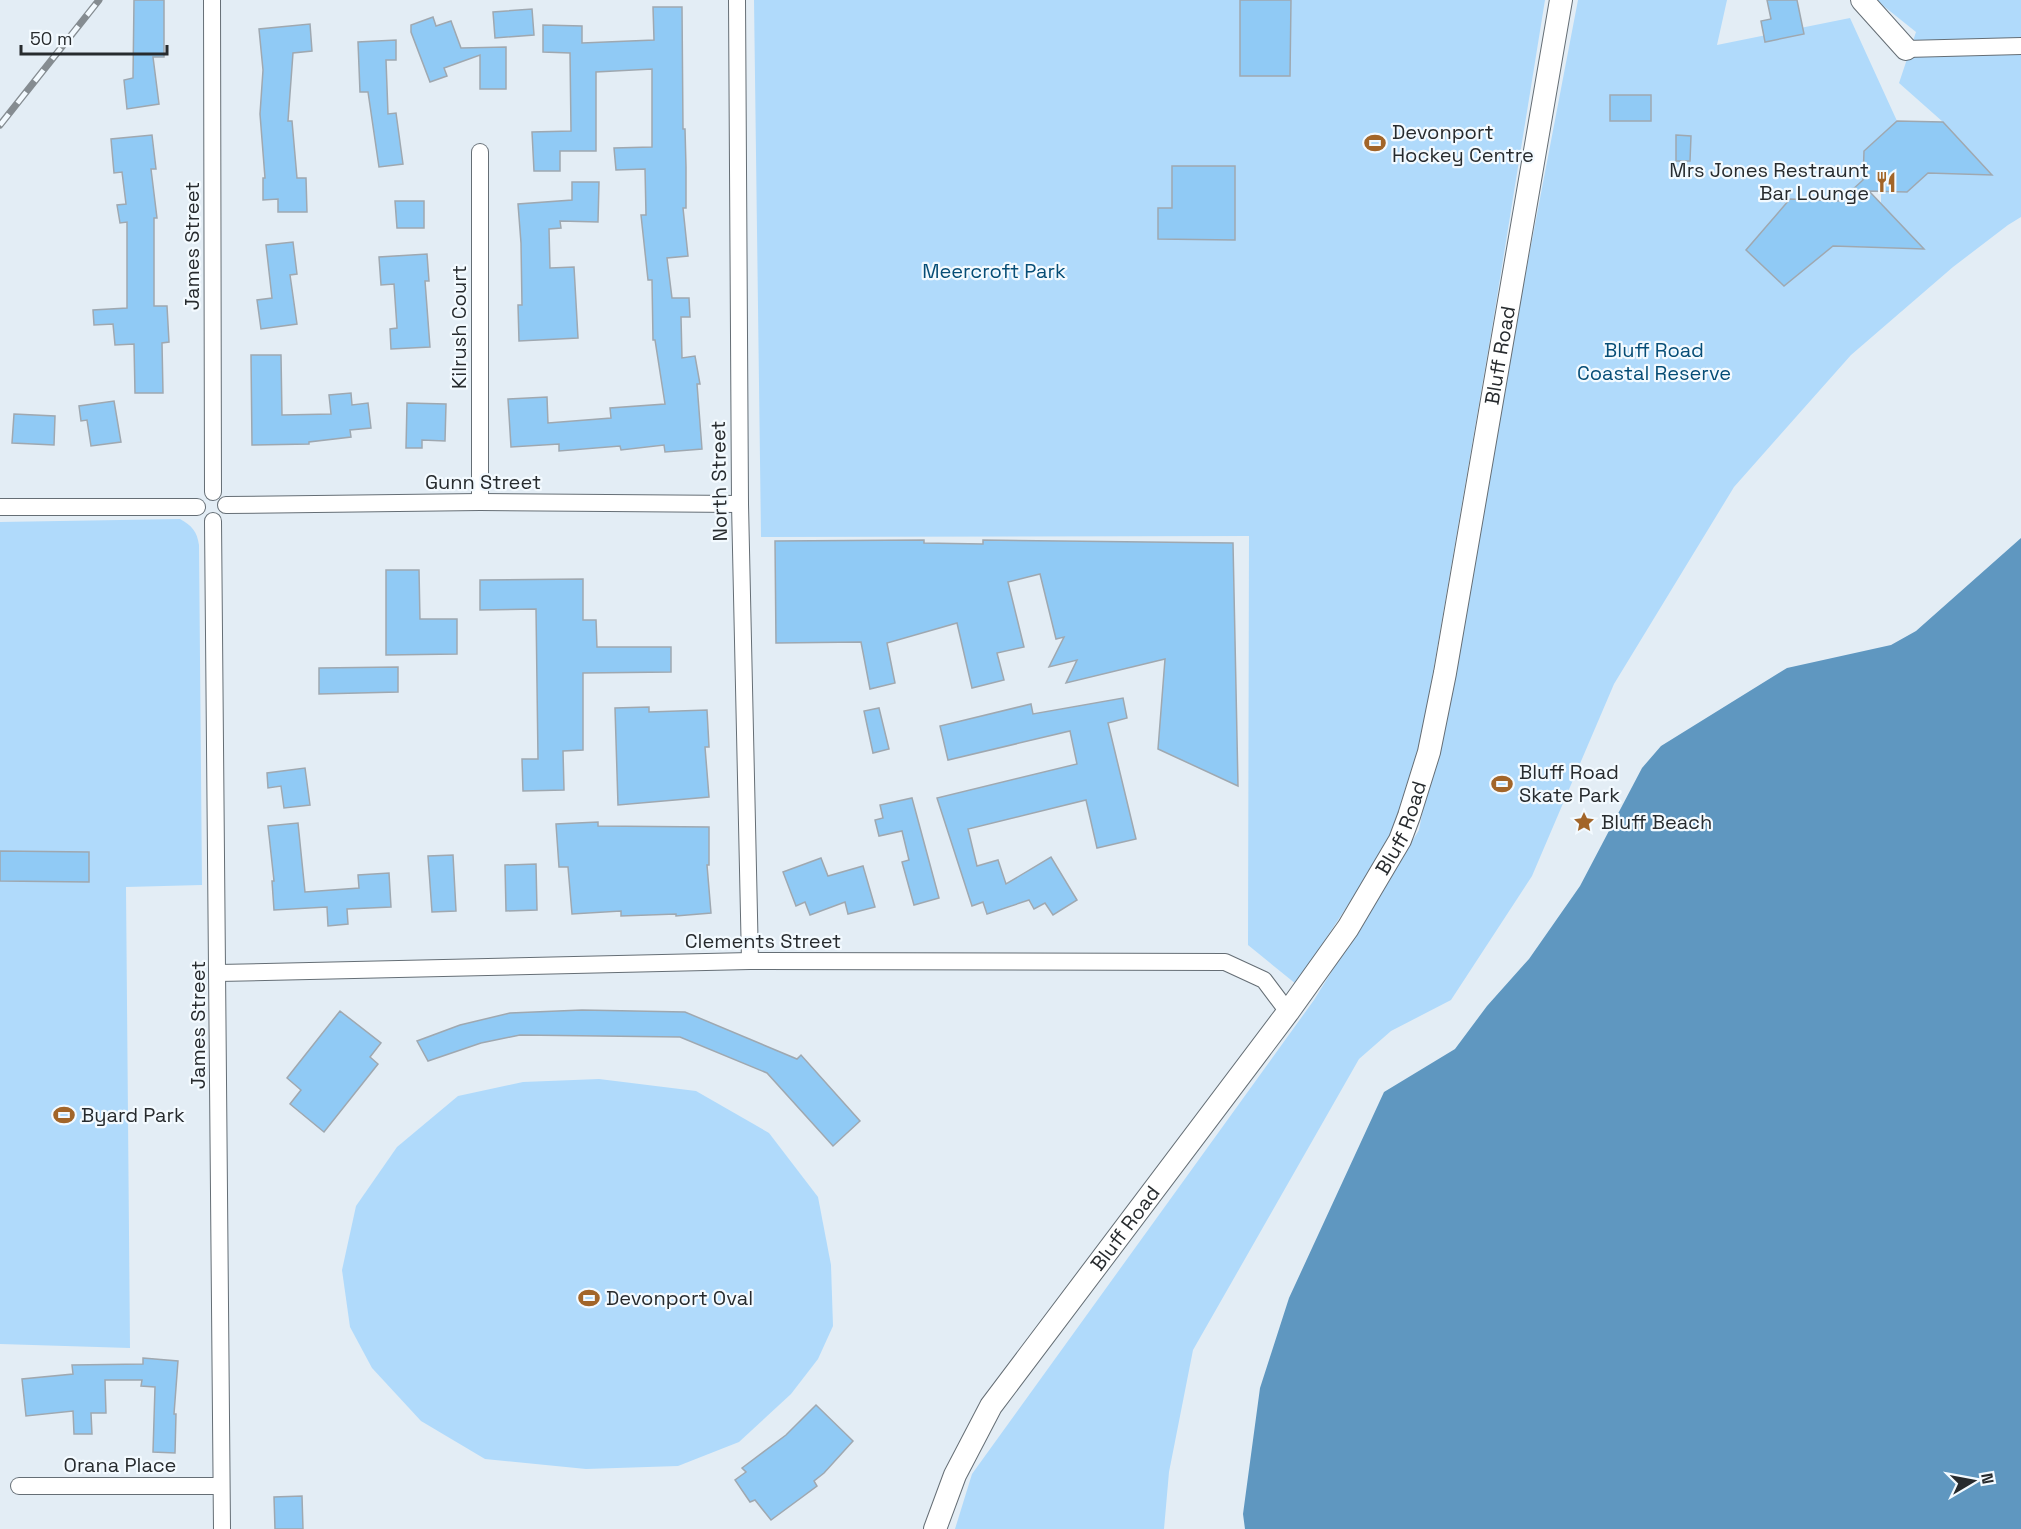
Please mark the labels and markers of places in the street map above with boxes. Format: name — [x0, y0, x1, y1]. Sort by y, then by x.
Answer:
place label: Devonport Hockey Centre — [1392, 119, 1534, 168]
sports icon: Devonport Hockey Centre — [1363, 131, 1387, 155]
place label: Mrs Jones Restraunt Bar Lounge — [1669, 157, 1869, 206]
restaurant icon: Mrs Jones Restraunt Bar Lounge — [1874, 170, 1898, 194]
place label: Bluff Road Skate Park — [1519, 759, 1620, 808]
sports icon: Bluff Road Skate Park — [1490, 772, 1514, 796]
place label: Bluff Beach — [1601, 809, 1712, 835]
place icon: Bluff Beach — [1572, 810, 1596, 834]
place label: Byard Park — [81, 1102, 185, 1128]
sports icon: Byard Park — [52, 1103, 76, 1127]
place label: Devonport Oval — [606, 1285, 753, 1311]
sports icon: Devonport Oval — [577, 1286, 601, 1310]

